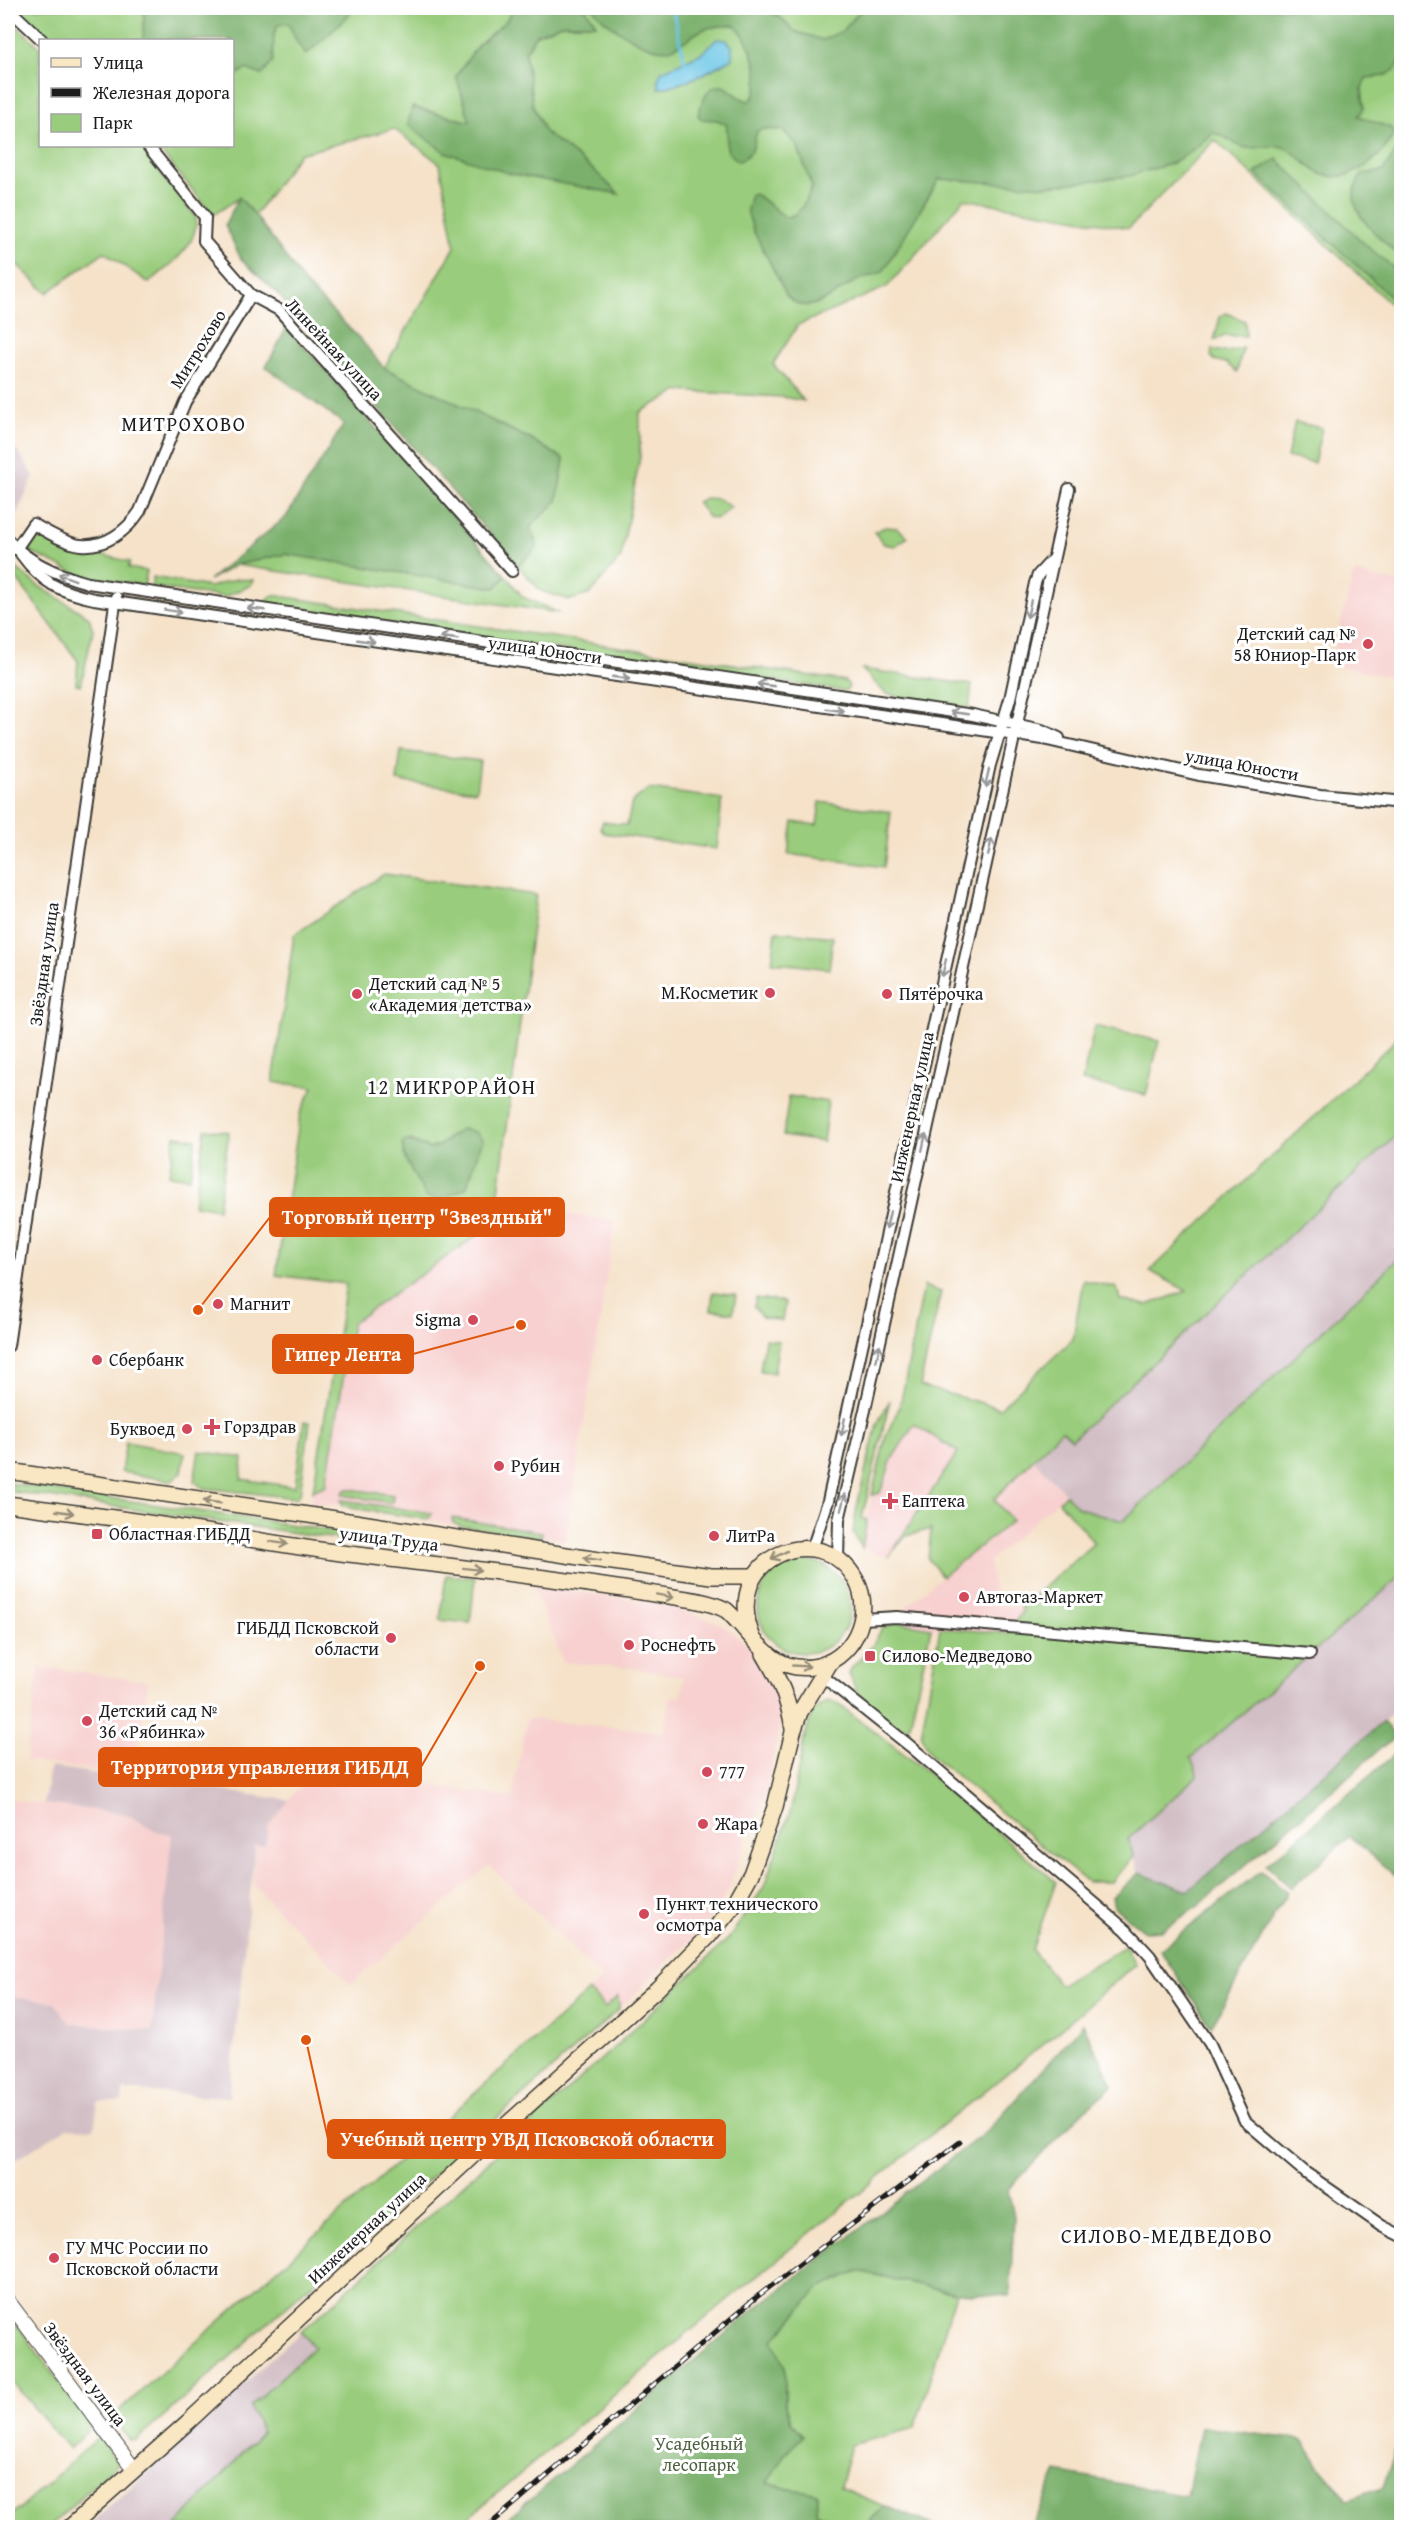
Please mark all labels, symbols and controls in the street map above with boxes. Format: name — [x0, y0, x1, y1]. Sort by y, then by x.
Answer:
legend — [39, 39, 234, 147]
text: Улица — [93, 49, 144, 76]
text: Железная дорога — [92, 79, 230, 106]
text: Парк — [93, 109, 133, 136]
street label: Линейная улица — [279, 291, 390, 407]
street label: Митрохово — [163, 304, 233, 394]
district label: МИТРОХОВО — [122, 409, 246, 438]
one-way arrow — [59, 570, 77, 581]
one-way arrow — [1023, 599, 1035, 618]
one-way arrow — [246, 604, 266, 615]
one-way arrow — [162, 606, 182, 617]
place label: Детский сад № 58 Юниор-Парк — [1234, 620, 1357, 668]
street label: улица Юности — [485, 628, 604, 671]
one-way arrow — [439, 632, 459, 643]
one-way arrow — [355, 635, 375, 646]
marker: Детский сад № 58 Юниор-Парк — [1361, 637, 1375, 651]
one-way arrow — [610, 673, 630, 684]
one-way arrow — [757, 679, 777, 690]
one-way arrow — [824, 704, 844, 715]
one-way arrow — [950, 708, 970, 719]
street label: улица Юности — [1182, 741, 1301, 788]
one-way arrow — [981, 768, 993, 787]
one-way arrow — [984, 837, 996, 856]
street label: Звёздная улица — [21, 900, 66, 1028]
one-way arrow — [938, 958, 950, 977]
place label: Детский сад № 5 «Академия детства» — [368, 970, 532, 1018]
place label: М.Косметик — [661, 979, 759, 1006]
place label: Пятёрочка — [899, 980, 984, 1007]
marker: М.Косметик — [763, 986, 777, 1000]
marker: Детский сад № 5 «Академия детства» — [350, 987, 364, 1001]
marker: Пятёрочка — [880, 987, 894, 1001]
street label: Инженерная улица — [882, 1029, 941, 1185]
district label: 12 МИКРОРАЙОН — [367, 1072, 537, 1101]
one-way arrow — [919, 1133, 931, 1152]
callout: Торговый центр "Звездный" — [270, 1198, 564, 1236]
text: Торговый центр "Звездный" — [282, 1202, 552, 1231]
one-way arrow — [882, 1210, 894, 1229]
place label: Магнит — [230, 1290, 290, 1317]
marker: Магнит — [211, 1297, 225, 1311]
place label: Sigma — [415, 1306, 461, 1333]
marker: Sigma — [466, 1313, 480, 1327]
callout: Гипер Лента — [273, 1335, 413, 1373]
text: Гипер Лента — [285, 1339, 402, 1368]
one-way arrow — [873, 1344, 884, 1364]
place label: Сбербанк — [109, 1346, 184, 1373]
marker: Сбербанк — [90, 1353, 104, 1367]
place label: Горздрав — [224, 1413, 297, 1440]
place label: Буквоед — [110, 1415, 175, 1442]
one-way arrow — [837, 1417, 849, 1436]
marker: Горздрав — [205, 1420, 219, 1434]
marker: Буквоед — [180, 1422, 194, 1436]
place label: Рубин — [511, 1452, 560, 1479]
marker: Рубин — [492, 1459, 506, 1473]
place label: Еаптека — [902, 1487, 965, 1514]
one-way arrow — [838, 1493, 850, 1512]
marker: Еаптека — [883, 1494, 897, 1508]
one-way arrow — [203, 1496, 223, 1507]
one-way arrow — [55, 1506, 75, 1517]
street label: улица Труда — [337, 1519, 441, 1558]
place label: Областная ГИБДД — [109, 1520, 250, 1547]
place label: ЛитРа — [726, 1522, 776, 1549]
marker: Областная ГИБДД — [90, 1527, 104, 1541]
marker: ЛитРа — [707, 1529, 721, 1543]
one-way arrow — [269, 1538, 289, 1549]
one-way arrow — [770, 1550, 788, 1562]
one-way arrow — [583, 1554, 602, 1565]
one-way arrow — [462, 1563, 482, 1574]
place label: Автогаз-Маркет — [976, 1583, 1103, 1610]
marker: Автогаз-Маркет — [957, 1590, 971, 1604]
one-way arrow — [655, 1591, 675, 1602]
place label: ГИБДД Псковской области — [237, 1614, 379, 1662]
marker: ГИБДД Псковской области — [384, 1631, 398, 1645]
place label: Роснефть — [641, 1631, 716, 1658]
marker: Роснефть — [622, 1638, 636, 1652]
place label: Силово-Медведово — [882, 1642, 1032, 1669]
marker: Силово-Медведово — [863, 1649, 877, 1663]
one-way arrow — [791, 1661, 810, 1672]
place label: Детский сад № 36 «Рябинка» — [98, 1697, 218, 1745]
marker: Детский сад № 36 «Рябинка» — [80, 1714, 94, 1728]
callout: Территория управления ГИБДД — [99, 1748, 421, 1786]
text: Территория управления ГИБДД — [111, 1752, 409, 1781]
place label: 777 — [719, 1758, 745, 1785]
marker: 777 — [700, 1765, 714, 1779]
place label: Жара — [714, 1810, 758, 1837]
marker: Жара — [696, 1817, 710, 1831]
place label: Пункт технического осмотра — [656, 1890, 818, 1938]
marker: Пункт технического осмотра — [637, 1907, 651, 1921]
callout: Учебный центр УВД Псковской области — [328, 2120, 725, 2158]
text: Учебный центр УВД Псковской области — [340, 2124, 714, 2153]
street label: Инженерная улица — [301, 2165, 432, 2290]
district label: СИЛОВО-МЕДВЕДОВО — [1061, 2221, 1273, 2250]
place label: ГУ МЧС России по Псковской области — [66, 2234, 219, 2282]
marker: ГУ МЧС России по Псковской области — [47, 2251, 61, 2265]
street label: Звёздная улица — [37, 2316, 134, 2432]
park label: Усадебный лесопарк — [655, 2430, 744, 2478]

